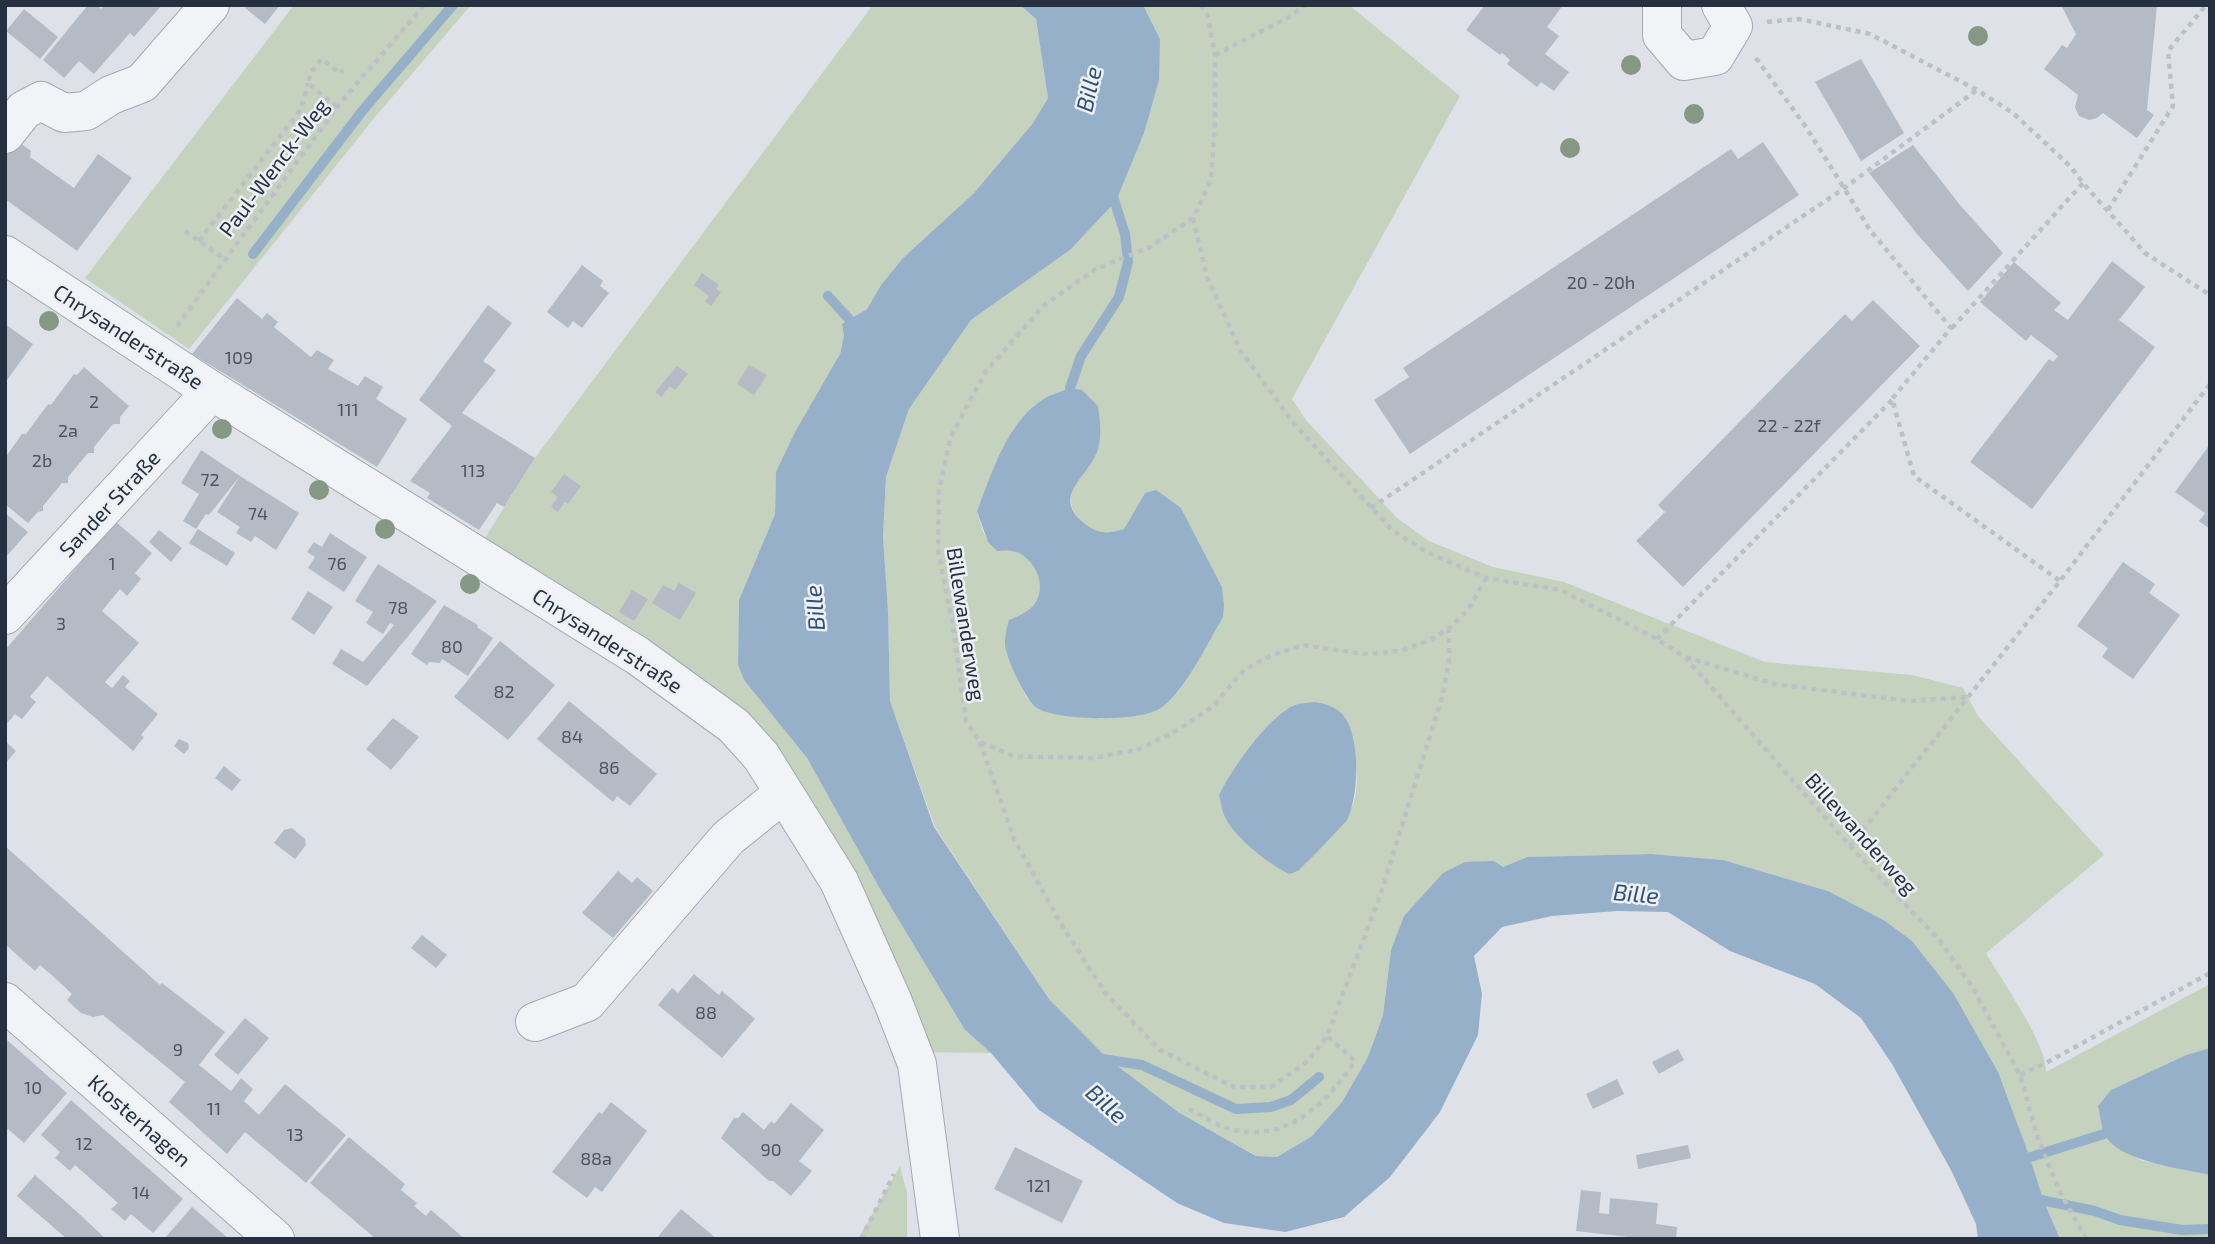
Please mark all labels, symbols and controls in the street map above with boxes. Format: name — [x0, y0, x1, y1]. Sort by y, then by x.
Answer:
water label: Bille — [1069, 64, 1107, 114]
street label: Paul-Wenck-Weg — [213, 93, 333, 241]
house number: 20 - 20h — [1567, 271, 1635, 293]
street label: Chrysanderstraße — [49, 278, 209, 394]
house number: 109 — [225, 346, 253, 368]
house number: 2 — [89, 390, 99, 412]
house number: 111 — [337, 398, 359, 420]
house number: 22 - 22f — [1757, 414, 1822, 436]
house number: 2a — [58, 419, 78, 441]
street label: Sander Straße — [53, 445, 165, 561]
house number: 2b — [32, 449, 52, 471]
house number: 113 — [461, 459, 485, 481]
house number: 72 — [200, 468, 220, 490]
house number: 74 — [248, 502, 268, 524]
street label: Billewanderweg — [943, 546, 992, 703]
house number: 1 — [108, 552, 116, 574]
house number: 76 — [327, 552, 347, 574]
street label: Chrysanderstraße — [528, 582, 688, 698]
water label: Bille — [798, 584, 830, 632]
house number: 78 — [388, 596, 408, 618]
house number: 3 — [56, 612, 66, 634]
house number: 80 — [441, 635, 463, 657]
house number: 82 — [493, 680, 515, 702]
house number: 84 — [561, 725, 583, 747]
house number: 86 — [598, 756, 620, 778]
street label: Billewanderweg — [1801, 767, 1923, 899]
water label: Bille — [1612, 877, 1660, 909]
house number: 88 — [695, 1001, 717, 1023]
house number: 9 — [173, 1038, 183, 1060]
street label: Klosterhagen — [84, 1069, 196, 1171]
house number: 10 — [24, 1076, 42, 1098]
water label: Bille — [1081, 1077, 1133, 1129]
house number: 11 — [207, 1097, 221, 1119]
house number: 13 — [286, 1123, 304, 1145]
house number: 12 — [75, 1132, 93, 1154]
house number: 90 — [760, 1138, 782, 1160]
house number: 88a — [580, 1147, 612, 1169]
house number: 121 — [1027, 1174, 1051, 1196]
house number: 14 — [132, 1181, 150, 1203]

